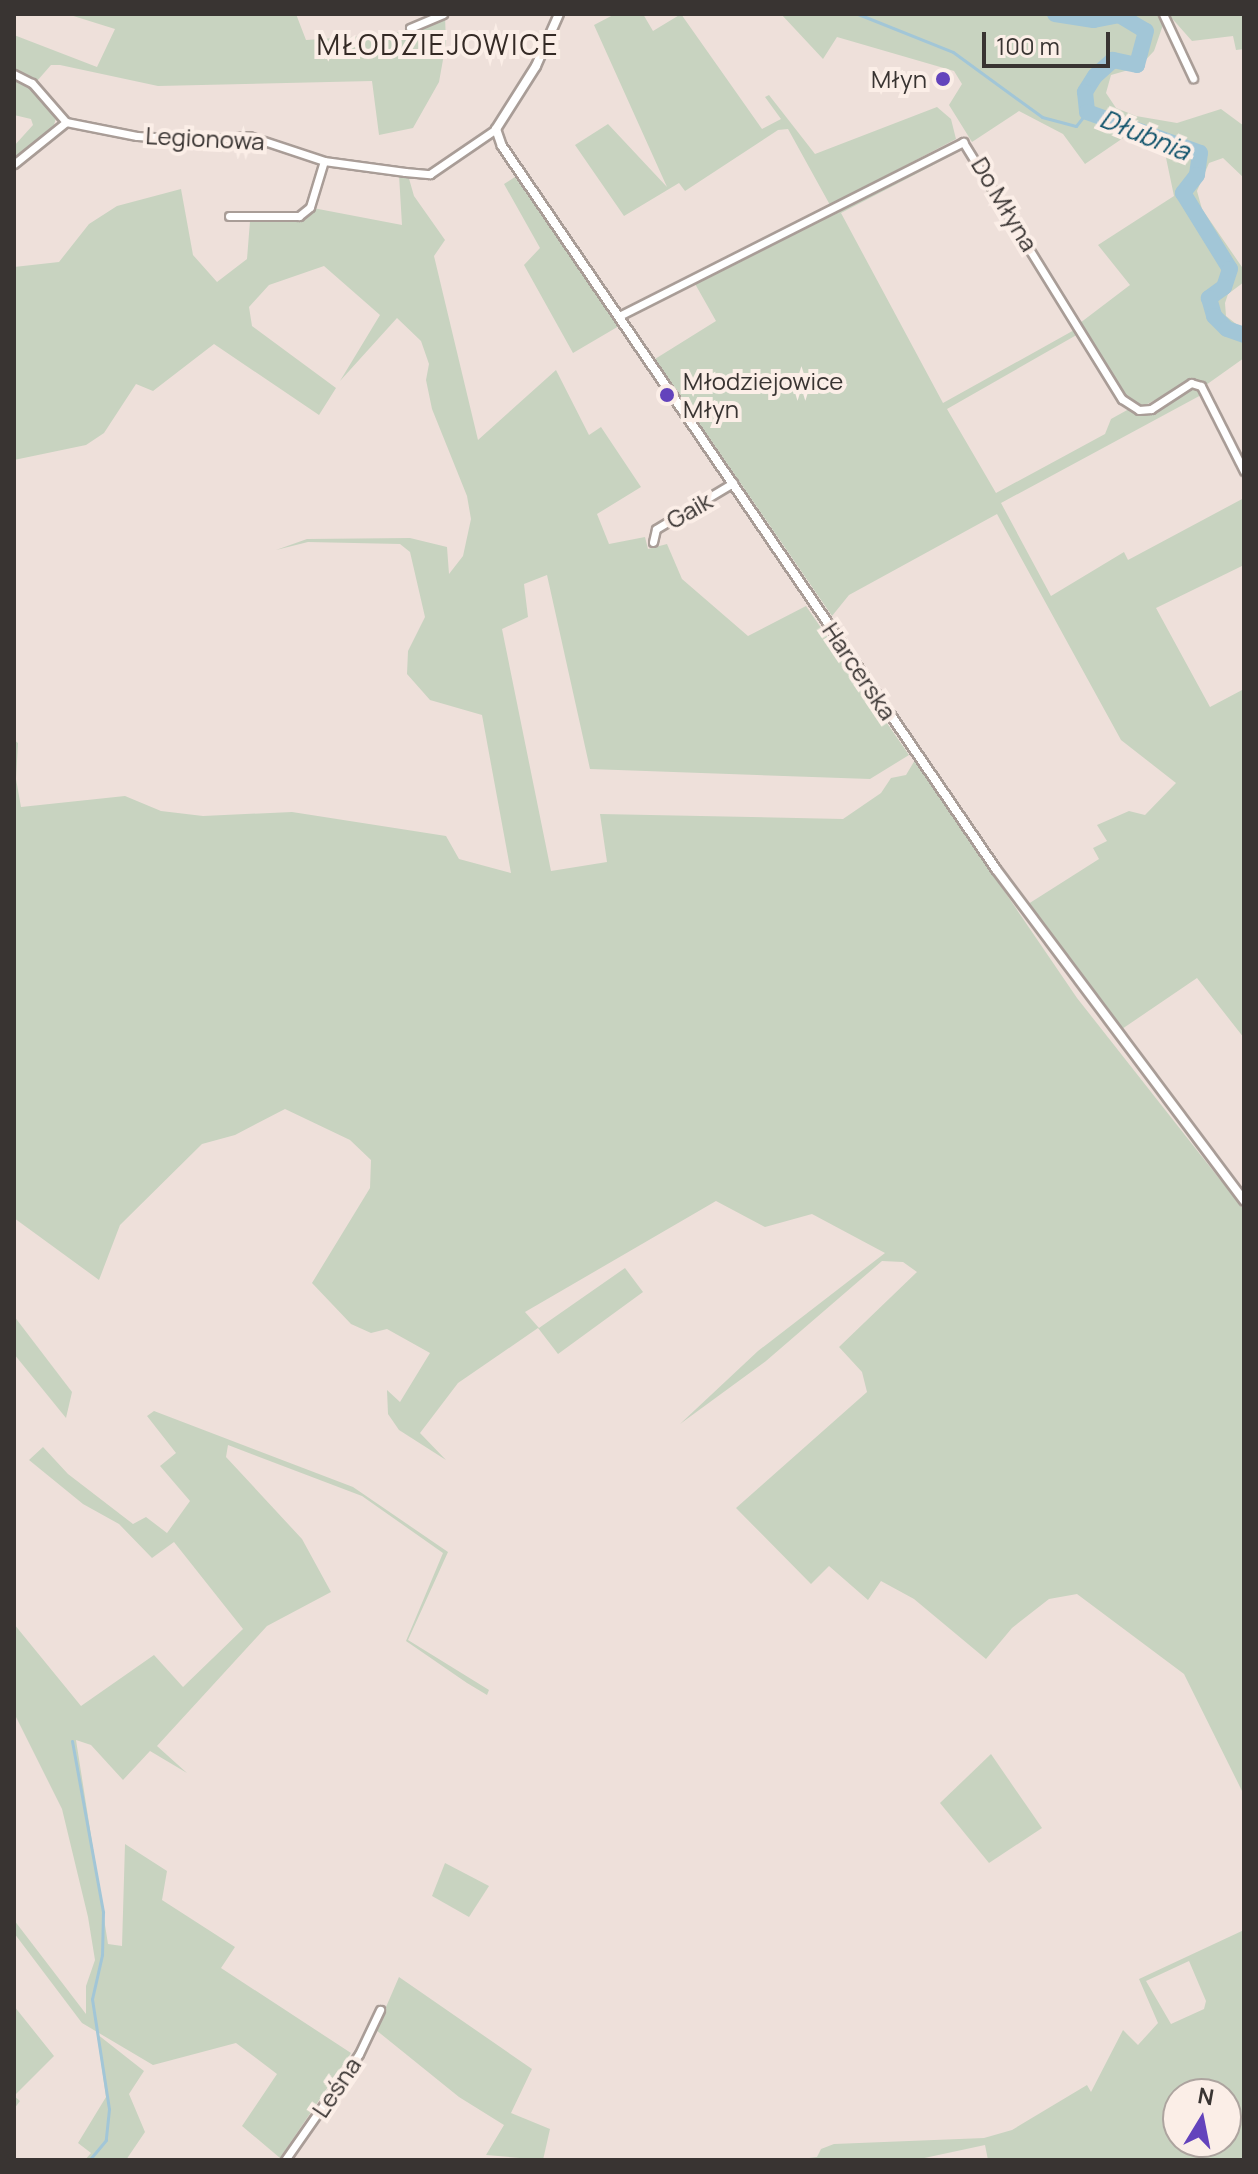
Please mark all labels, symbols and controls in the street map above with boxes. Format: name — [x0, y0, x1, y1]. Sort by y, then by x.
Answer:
scale bar — [986, 16, 1114, 66]
district label: MŁODZIEJOWICE — [316, 27, 560, 61]
text: 100 m — [996, 29, 1060, 62]
place label: Młyn — [871, 65, 927, 93]
marker: Młyn — [934, 70, 952, 88]
water label: Dłubnia — [1096, 103, 1194, 167]
street label: Legionowa — [145, 121, 265, 155]
street label: Do Młyna — [966, 152, 1044, 256]
place label: Młodziejowice Młyn — [683, 367, 843, 423]
marker: Młodziejowice Młyn — [658, 386, 676, 404]
street label: Gaik — [661, 486, 717, 534]
street label: Harcerska — [817, 617, 903, 725]
street label: Leśna — [305, 2051, 367, 2123]
north arrow — [1162, 2078, 1242, 2158]
text: N — [1195, 2080, 1216, 2112]

